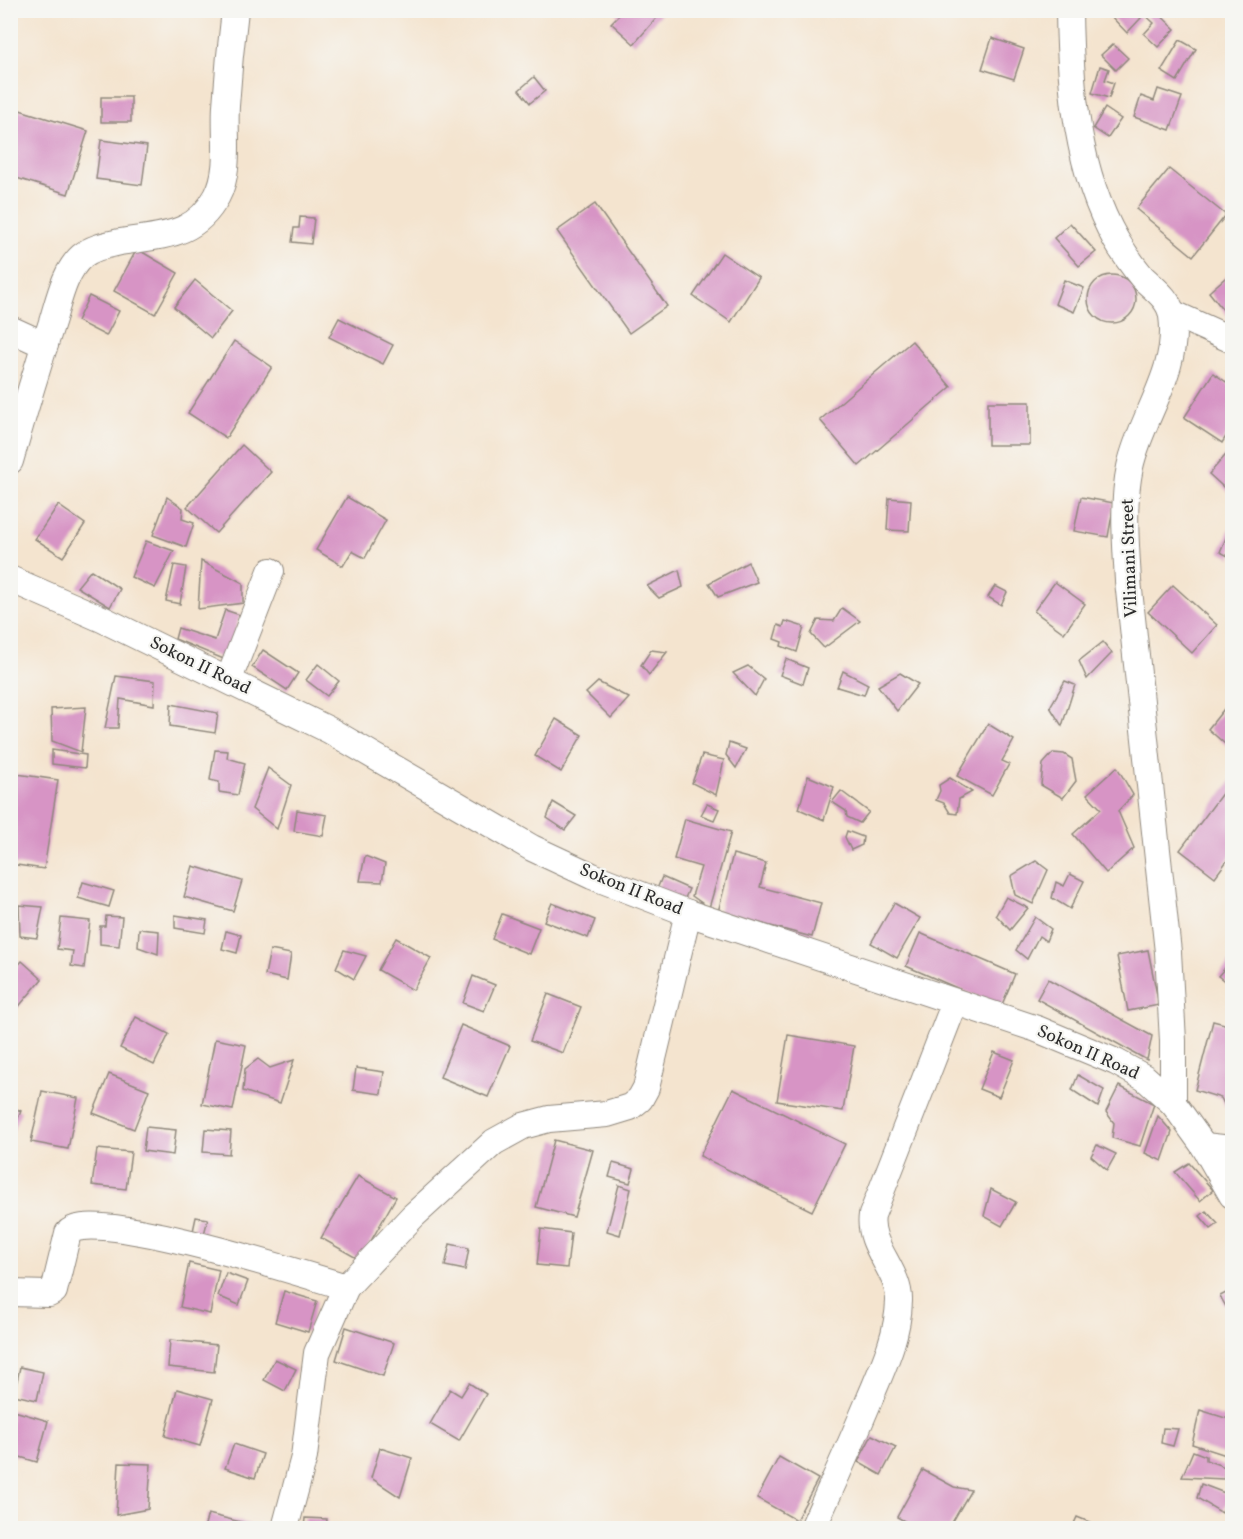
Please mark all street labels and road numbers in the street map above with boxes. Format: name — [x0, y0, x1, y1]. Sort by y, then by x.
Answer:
street label: Vilimani Street — [1115, 498, 1145, 618]
street label: Sokon II Road — [145, 631, 255, 701]
street label: Sokon II Road — [575, 858, 687, 922]
street label: Sokon II Road — [1033, 1019, 1143, 1087]

